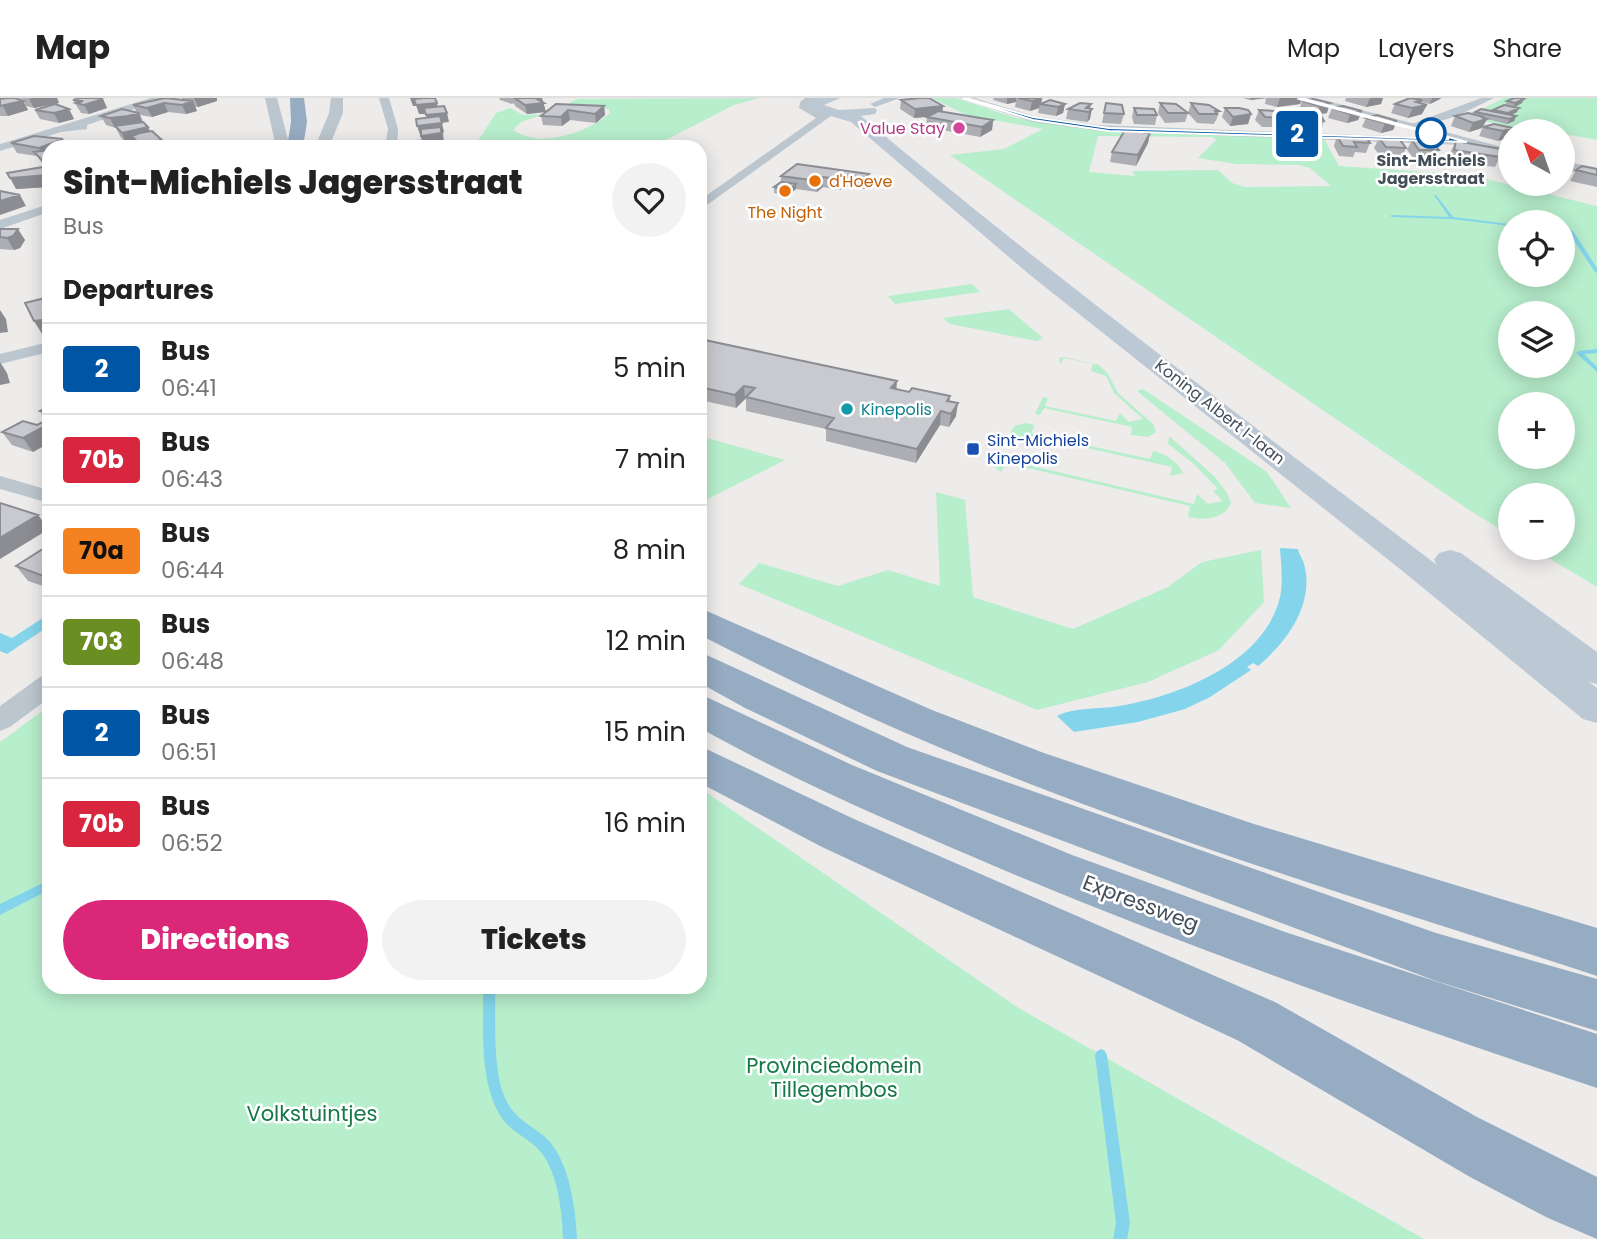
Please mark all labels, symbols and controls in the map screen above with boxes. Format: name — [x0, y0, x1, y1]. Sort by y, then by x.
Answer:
text: Map — [35, 24, 110, 71]
text: Map — [1287, 32, 1340, 65]
text: Layers — [1378, 32, 1454, 65]
text: Share — [1492, 32, 1562, 65]
line badge: 2 — [1274, 111, 1320, 157]
place label: Value Stay — [860, 117, 945, 140]
text: 2 — [1290, 117, 1304, 150]
marker: Sint-Michiels Jagersstraat — [1416, 118, 1446, 148]
north arrow — [1498, 119, 1575, 196]
map controls — [1498, 119, 1575, 560]
marker: Value Stay — [951, 120, 967, 136]
place label: Sint-Michiels Jagersstraat — [1376, 149, 1486, 190]
text: Sint-Michiels Jagersstraat — [63, 159, 523, 206]
button: heart — [612, 163, 686, 237]
place label: d'Hoeve — [829, 170, 893, 193]
marker: d'Hoeve — [807, 173, 823, 189]
marker: The Night — [777, 183, 793, 199]
place label: The Night — [747, 201, 823, 224]
text: Bus — [63, 210, 104, 242]
button: locate — [1498, 210, 1575, 287]
text: Departures — [63, 272, 214, 308]
button: layers — [1498, 301, 1575, 378]
text: Bus — [161, 333, 210, 369]
text: 5 min — [613, 350, 686, 386]
text: 2 — [95, 352, 108, 385]
street label: Koning Albert I-laan — [1150, 354, 1290, 470]
text: 06:41 — [161, 372, 217, 404]
button: + — [1498, 392, 1575, 469]
place label: Kinepolis — [861, 398, 932, 421]
marker: Kinepolis — [839, 401, 855, 417]
text: Bus — [161, 424, 210, 460]
place label: Sint-Michiels Kinepolis — [987, 429, 1089, 470]
text: 7 min — [615, 441, 686, 477]
marker: Sint-Michiels Kinepolis — [965, 441, 981, 457]
text: 70b — [79, 443, 124, 476]
text: 06:43 — [161, 463, 223, 495]
button: − — [1498, 483, 1575, 560]
text: Bus — [161, 515, 210, 551]
text: 8 min — [613, 532, 686, 568]
text: 70a — [79, 534, 124, 567]
text: 06:44 — [161, 554, 224, 586]
text: Bus — [161, 606, 210, 642]
text: 12 min — [606, 623, 686, 659]
text: 703 — [80, 625, 123, 658]
text: 06:48 — [161, 645, 224, 677]
text: Bus — [161, 697, 210, 733]
text: 15 min — [605, 714, 686, 750]
text: 2 — [95, 716, 108, 749]
text: 06:51 — [161, 736, 217, 768]
text: Bus — [161, 788, 210, 824]
text: 16 min — [604, 805, 686, 841]
text: 70b — [79, 807, 124, 840]
text: 06:52 — [161, 827, 223, 859]
street label: Expressweg — [1079, 868, 1203, 938]
button: Directions — [63, 900, 368, 980]
button: Tickets — [382, 900, 686, 980]
park label: Provinciedomein Tillegembos — [746, 1051, 922, 1104]
park label: Volkstuintjes — [246, 1099, 378, 1128]

